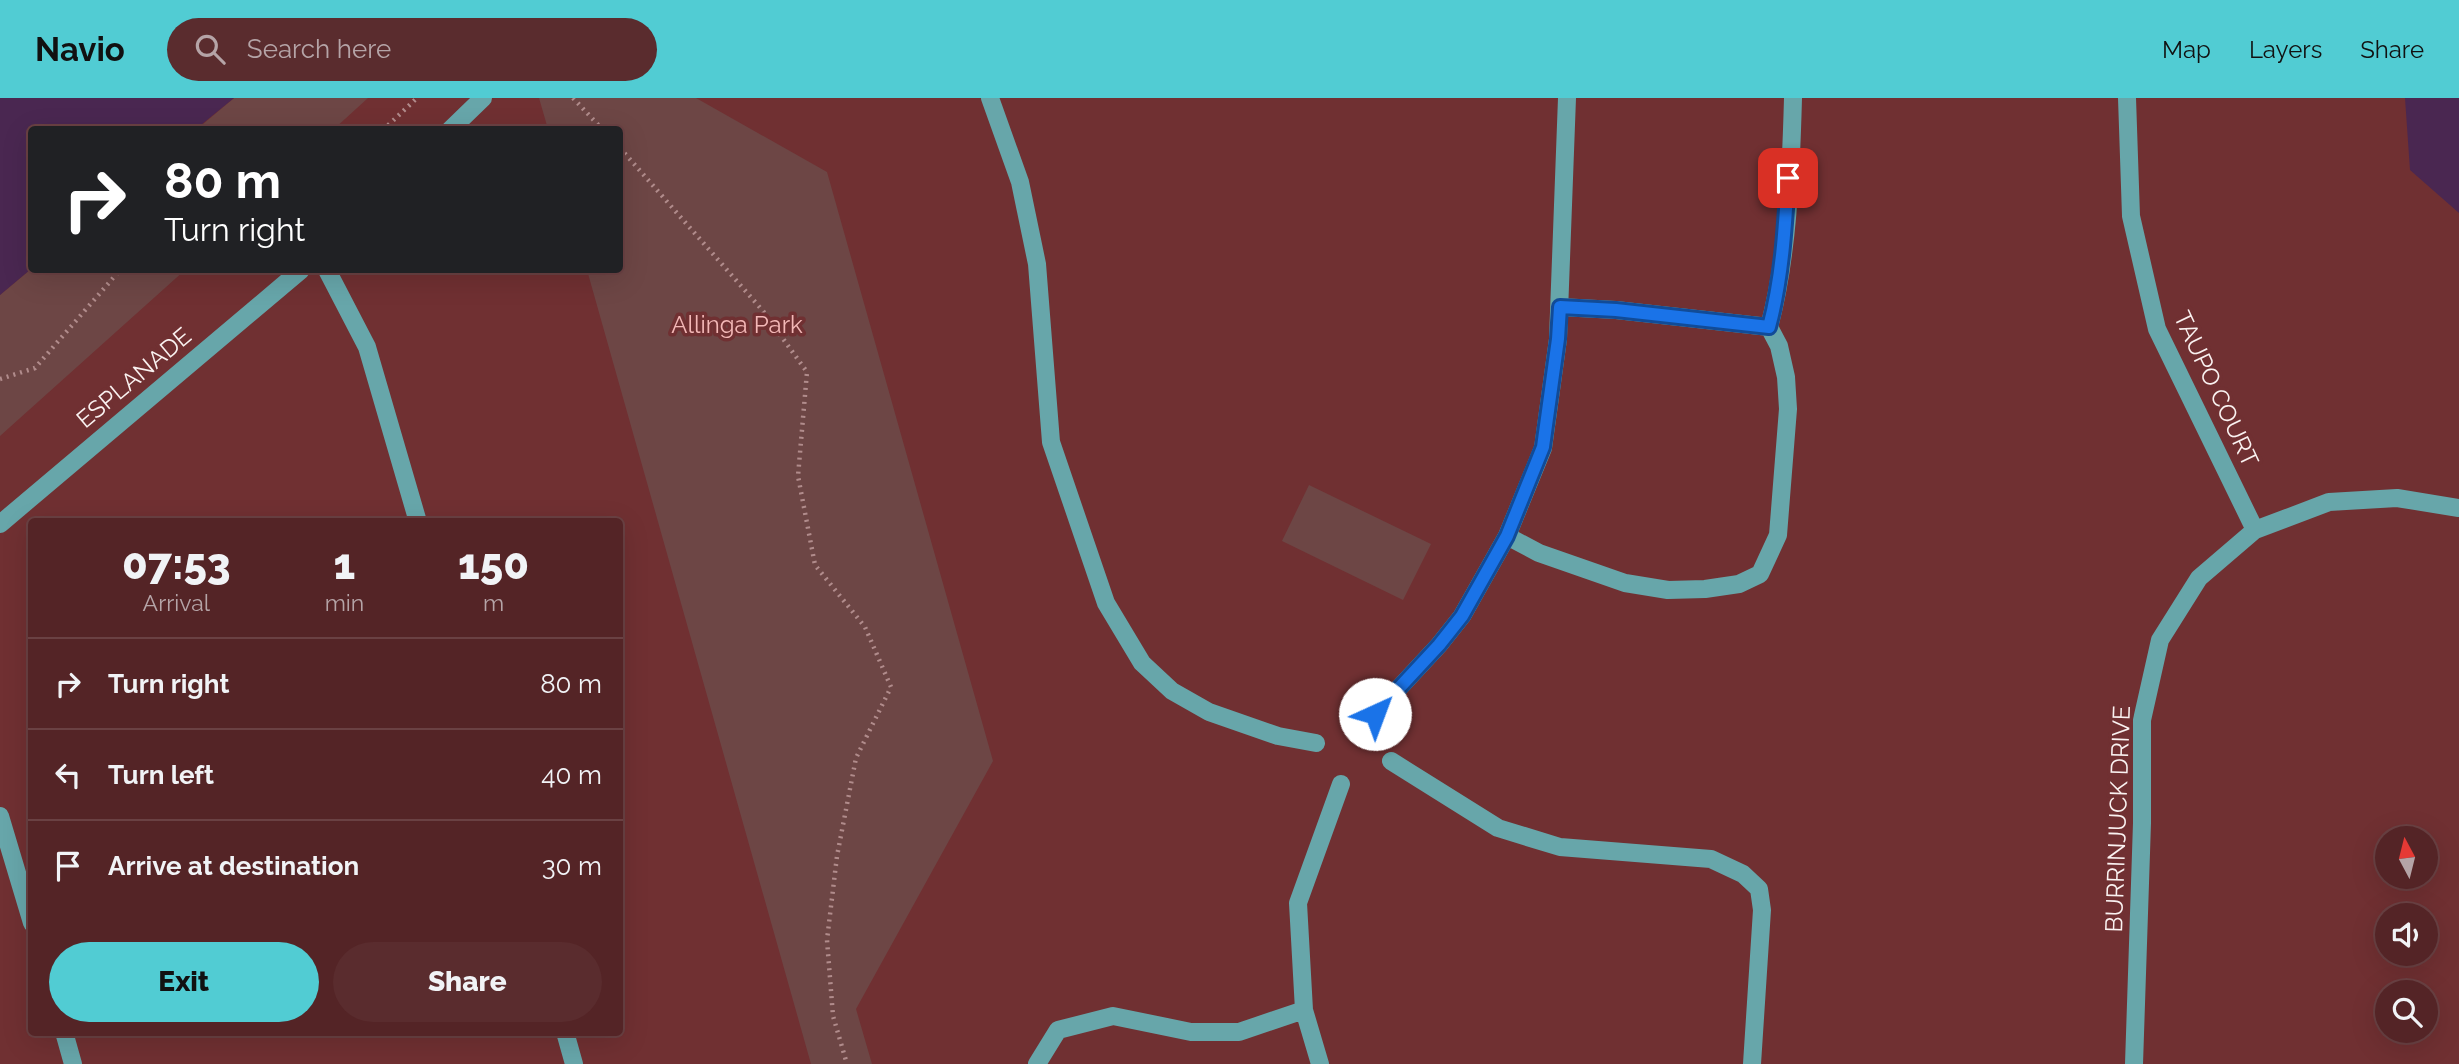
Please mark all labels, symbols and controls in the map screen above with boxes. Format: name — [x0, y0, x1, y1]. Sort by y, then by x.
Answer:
search box — [167, 18, 657, 81]
text: Navio — [35, 30, 125, 69]
icon: search — [191, 30, 229, 68]
text: Search here — [247, 34, 391, 64]
text: Map — [2162, 35, 2211, 64]
text: Layers — [2249, 35, 2322, 64]
text: Share — [2360, 35, 2424, 64]
pin — [1758, 148, 1818, 208]
text: 80 m — [164, 152, 281, 209]
icon: right — [49, 154, 140, 245]
icon: arrive — [1769, 159, 1807, 197]
text: Turn right — [164, 211, 305, 248]
street label: TAUPO COURT — [2168, 306, 2265, 471]
park label: Allinga Park — [671, 310, 803, 339]
street label: ESPLANADE — [70, 321, 197, 434]
text: 07:53 — [122, 540, 231, 589]
text: 1 — [334, 540, 355, 589]
text: 150 — [458, 540, 529, 589]
text: Arrival — [143, 589, 210, 616]
text: min — [325, 589, 364, 616]
text: m — [483, 589, 504, 616]
icon: right — [49, 665, 87, 703]
text: Turn right — [108, 669, 229, 699]
text: 80 m — [540, 669, 602, 699]
position arrow — [1338, 677, 1412, 751]
street label: BURRINJUCK DRIVE — [2099, 705, 2136, 933]
icon: left — [49, 756, 87, 794]
text: Turn left — [108, 760, 214, 790]
text: 40 m — [541, 760, 602, 790]
north arrow — [2375, 826, 2438, 889]
map controls — [2375, 826, 2438, 1043]
icon: arrive — [49, 847, 87, 885]
text: Arrive at destination — [108, 851, 359, 881]
text: 30 m — [542, 851, 602, 881]
button: sound — [2375, 903, 2438, 966]
button: Exit — [49, 942, 319, 1022]
button: Share — [333, 942, 602, 1022]
button: search — [2375, 980, 2438, 1043]

